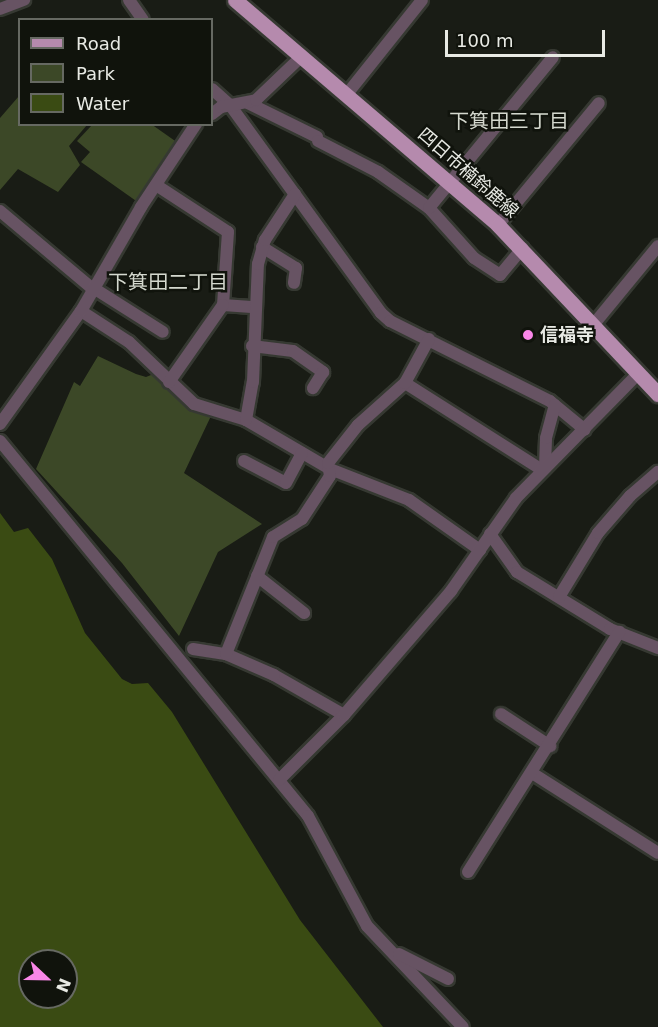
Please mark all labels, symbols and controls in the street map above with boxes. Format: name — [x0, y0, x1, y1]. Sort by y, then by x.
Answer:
legend — [18, 18, 213, 126]
scale bar — [448, 18, 608, 56]
text: 100 m — [456, 30, 514, 51]
text: Road — [76, 33, 121, 54]
text: Park — [76, 63, 115, 84]
text: Water — [76, 93, 129, 114]
district label: 下箕田三丁目 — [449, 109, 569, 133]
street label: 四日市楠鈴鹿線 — [413, 124, 523, 222]
district label: 下箕田二丁目 — [108, 270, 228, 294]
place label: 信福寺 — [540, 324, 594, 346]
marker: 信福寺 — [521, 328, 535, 342]
north arrow — [18, 949, 78, 1009]
text: N — [52, 975, 75, 995]

